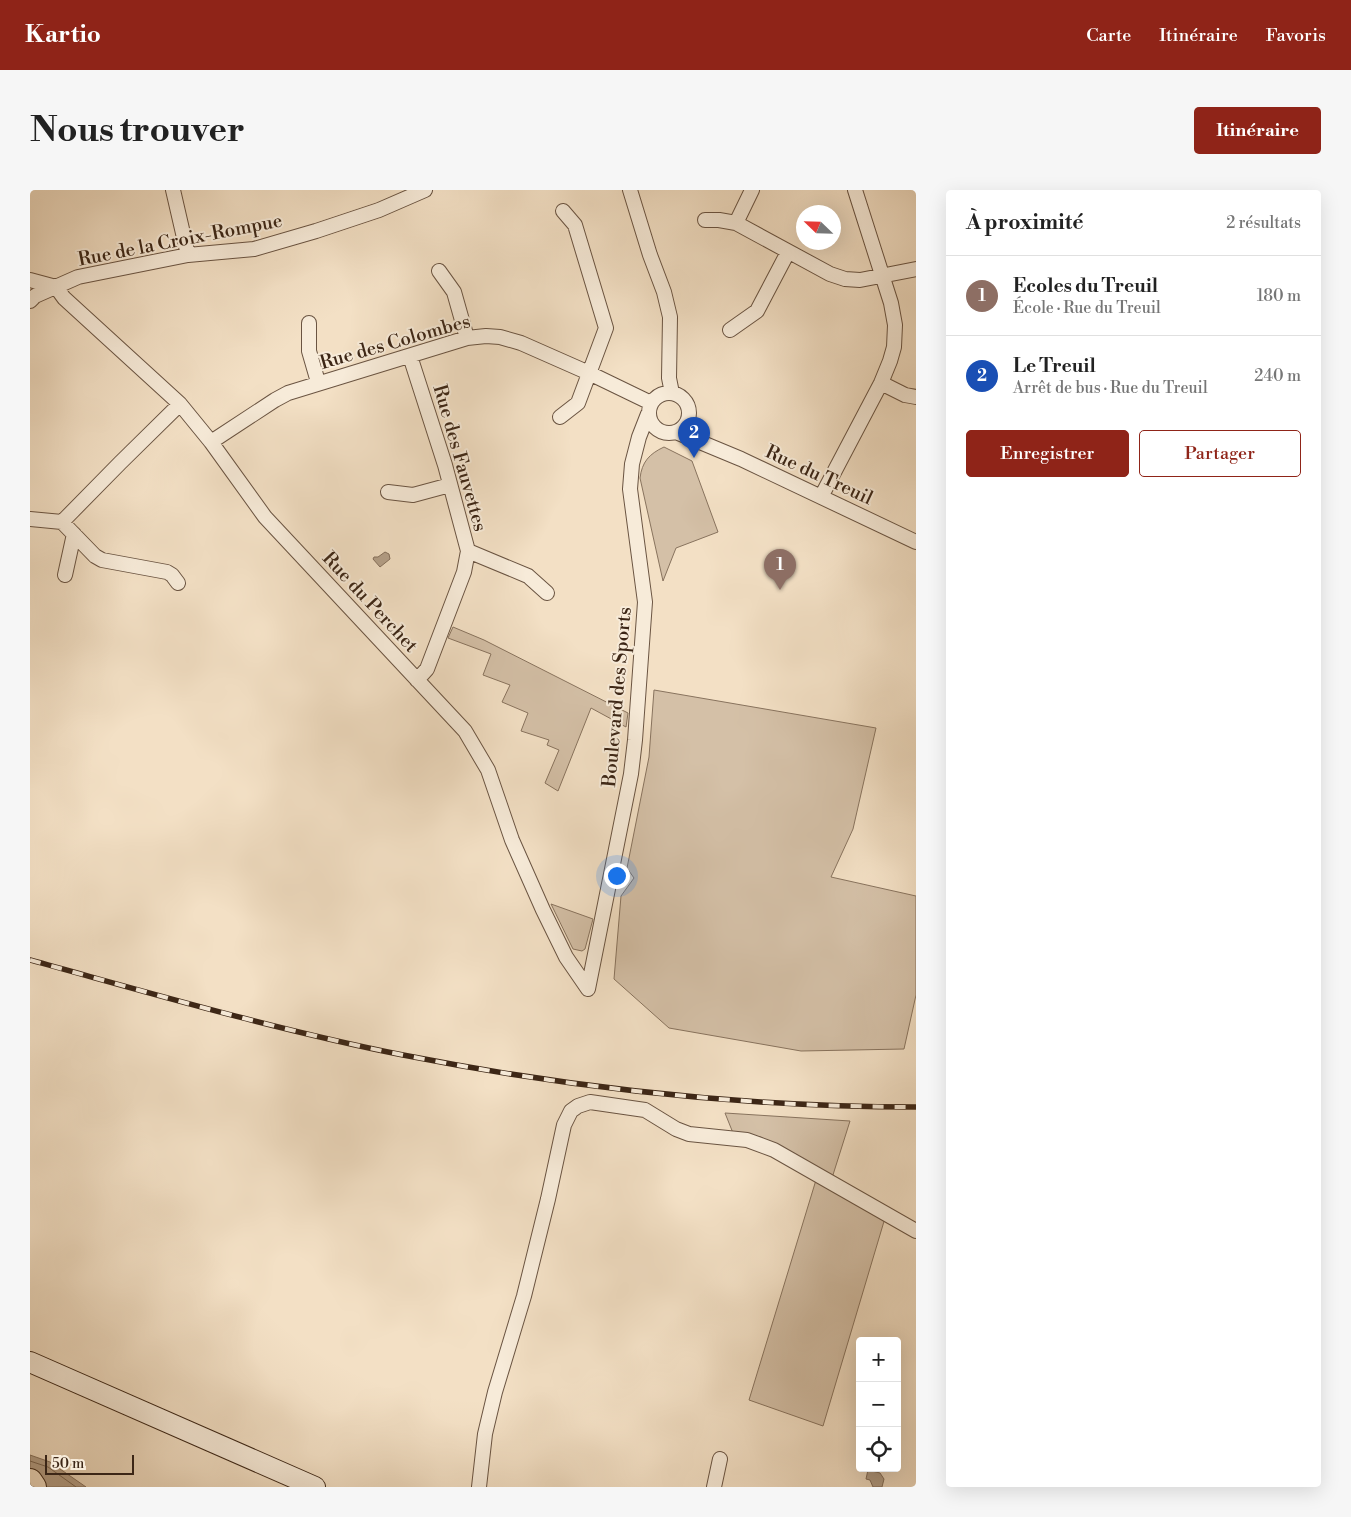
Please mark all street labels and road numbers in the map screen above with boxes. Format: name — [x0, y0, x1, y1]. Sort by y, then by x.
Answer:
street label: Rue de la Croix-Rompue — [76, 208, 284, 272]
street label: Rue des Colombes — [317, 309, 473, 375]
street label: Rue des Fauvettes — [428, 382, 492, 534]
street label: Rue du Treuil — [761, 440, 877, 511]
street label: Rue du Perchet — [317, 546, 423, 658]
street label: Boulevard des Sports — [597, 606, 637, 789]

